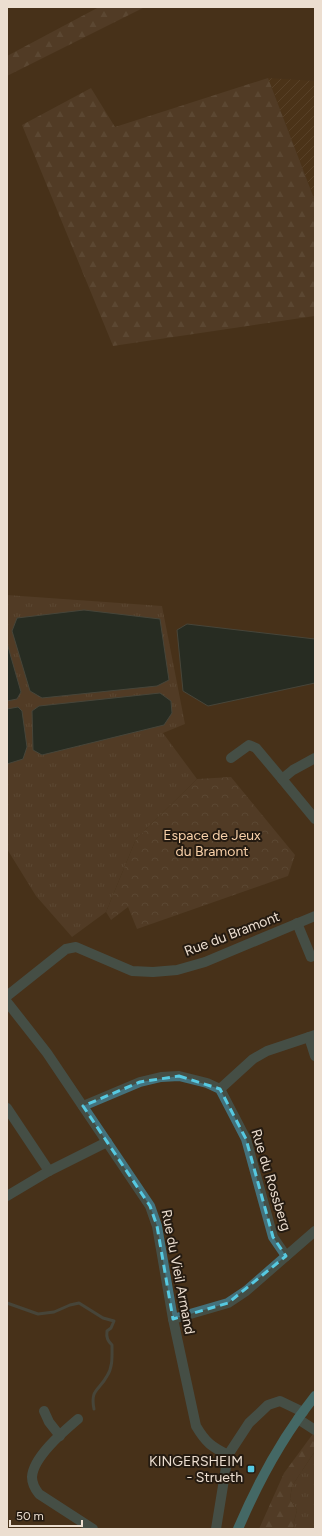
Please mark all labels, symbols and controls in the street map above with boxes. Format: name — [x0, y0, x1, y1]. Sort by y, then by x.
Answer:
park label: Espace de Jeux du Bramont — [163, 827, 261, 860]
street label: Rue du Bramont — [182, 908, 282, 960]
street label: Rue du Rossberg — [247, 1127, 295, 1233]
street label: Rue du Vieil Armand — [158, 1208, 198, 1336]
place label: KINGERSHEIM - Strueth — [149, 1453, 243, 1486]
marker: KINGERSHEIM - Strueth — [246, 1464, 256, 1474]
scale bar — [10, 1502, 82, 1528]
text: 50 m — [16, 1509, 44, 1523]

